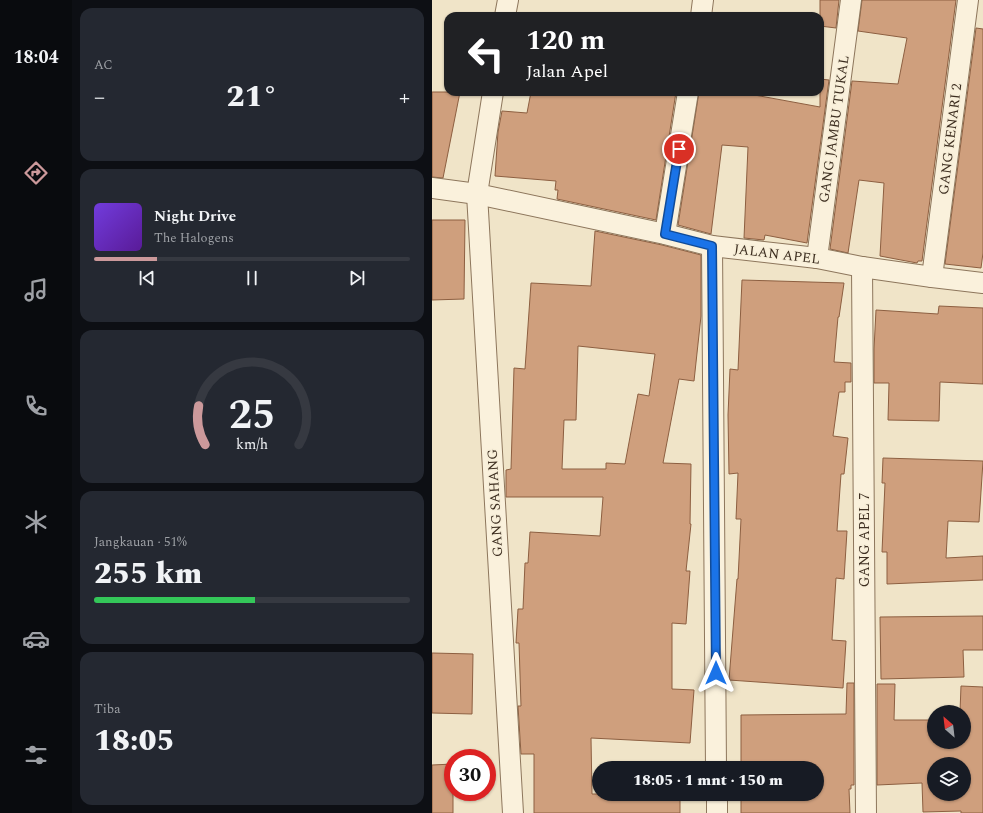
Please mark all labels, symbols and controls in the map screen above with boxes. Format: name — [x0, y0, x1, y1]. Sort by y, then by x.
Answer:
text: 120 m — [526, 19, 605, 62]
icon: left — [460, 28, 512, 80]
text: 18:04 — [13, 44, 59, 71]
street label: GANG JAMBU TUKAL — [813, 54, 855, 204]
text: AC — [94, 55, 113, 75]
text: Jalan Apel — [526, 58, 608, 85]
text: 21° — [227, 74, 278, 120]
text: − — [94, 81, 105, 114]
text: + — [399, 81, 410, 114]
street label: GANG KENARI 2 — [933, 82, 967, 196]
pin — [662, 132, 696, 166]
icon: arrive — [668, 138, 690, 160]
icon: directions — [22, 159, 50, 187]
text: Night Drive — [154, 205, 236, 228]
text: The Halogens — [154, 228, 234, 248]
street label: JALAN APEL — [733, 238, 821, 270]
icon: previous — [136, 267, 158, 289]
icon: pause — [241, 267, 263, 289]
icon: next — [346, 267, 368, 289]
icon: music — [22, 276, 50, 304]
text: 25 — [229, 383, 275, 446]
icon: phone — [22, 392, 50, 420]
text: km/h — [236, 433, 268, 455]
street label: GANG SAHANG — [482, 448, 508, 557]
street label: GANG APEL 7 — [854, 493, 875, 587]
icon: climate — [22, 508, 50, 536]
text: Jangkauan · 51% — [94, 532, 187, 552]
text: 255 km — [94, 551, 202, 597]
icon: car — [22, 625, 50, 653]
position arrow — [695, 652, 737, 694]
text: Tiba — [94, 699, 121, 719]
north arrow — [927, 705, 971, 749]
map controls — [927, 705, 971, 801]
text: 18:05 — [94, 718, 174, 764]
icon: filters — [22, 741, 50, 769]
speed limit sign: 30 — [444, 749, 496, 801]
button: layers — [927, 757, 971, 801]
text: 18:05 · 1 mnt · 150 m — [633, 769, 783, 792]

